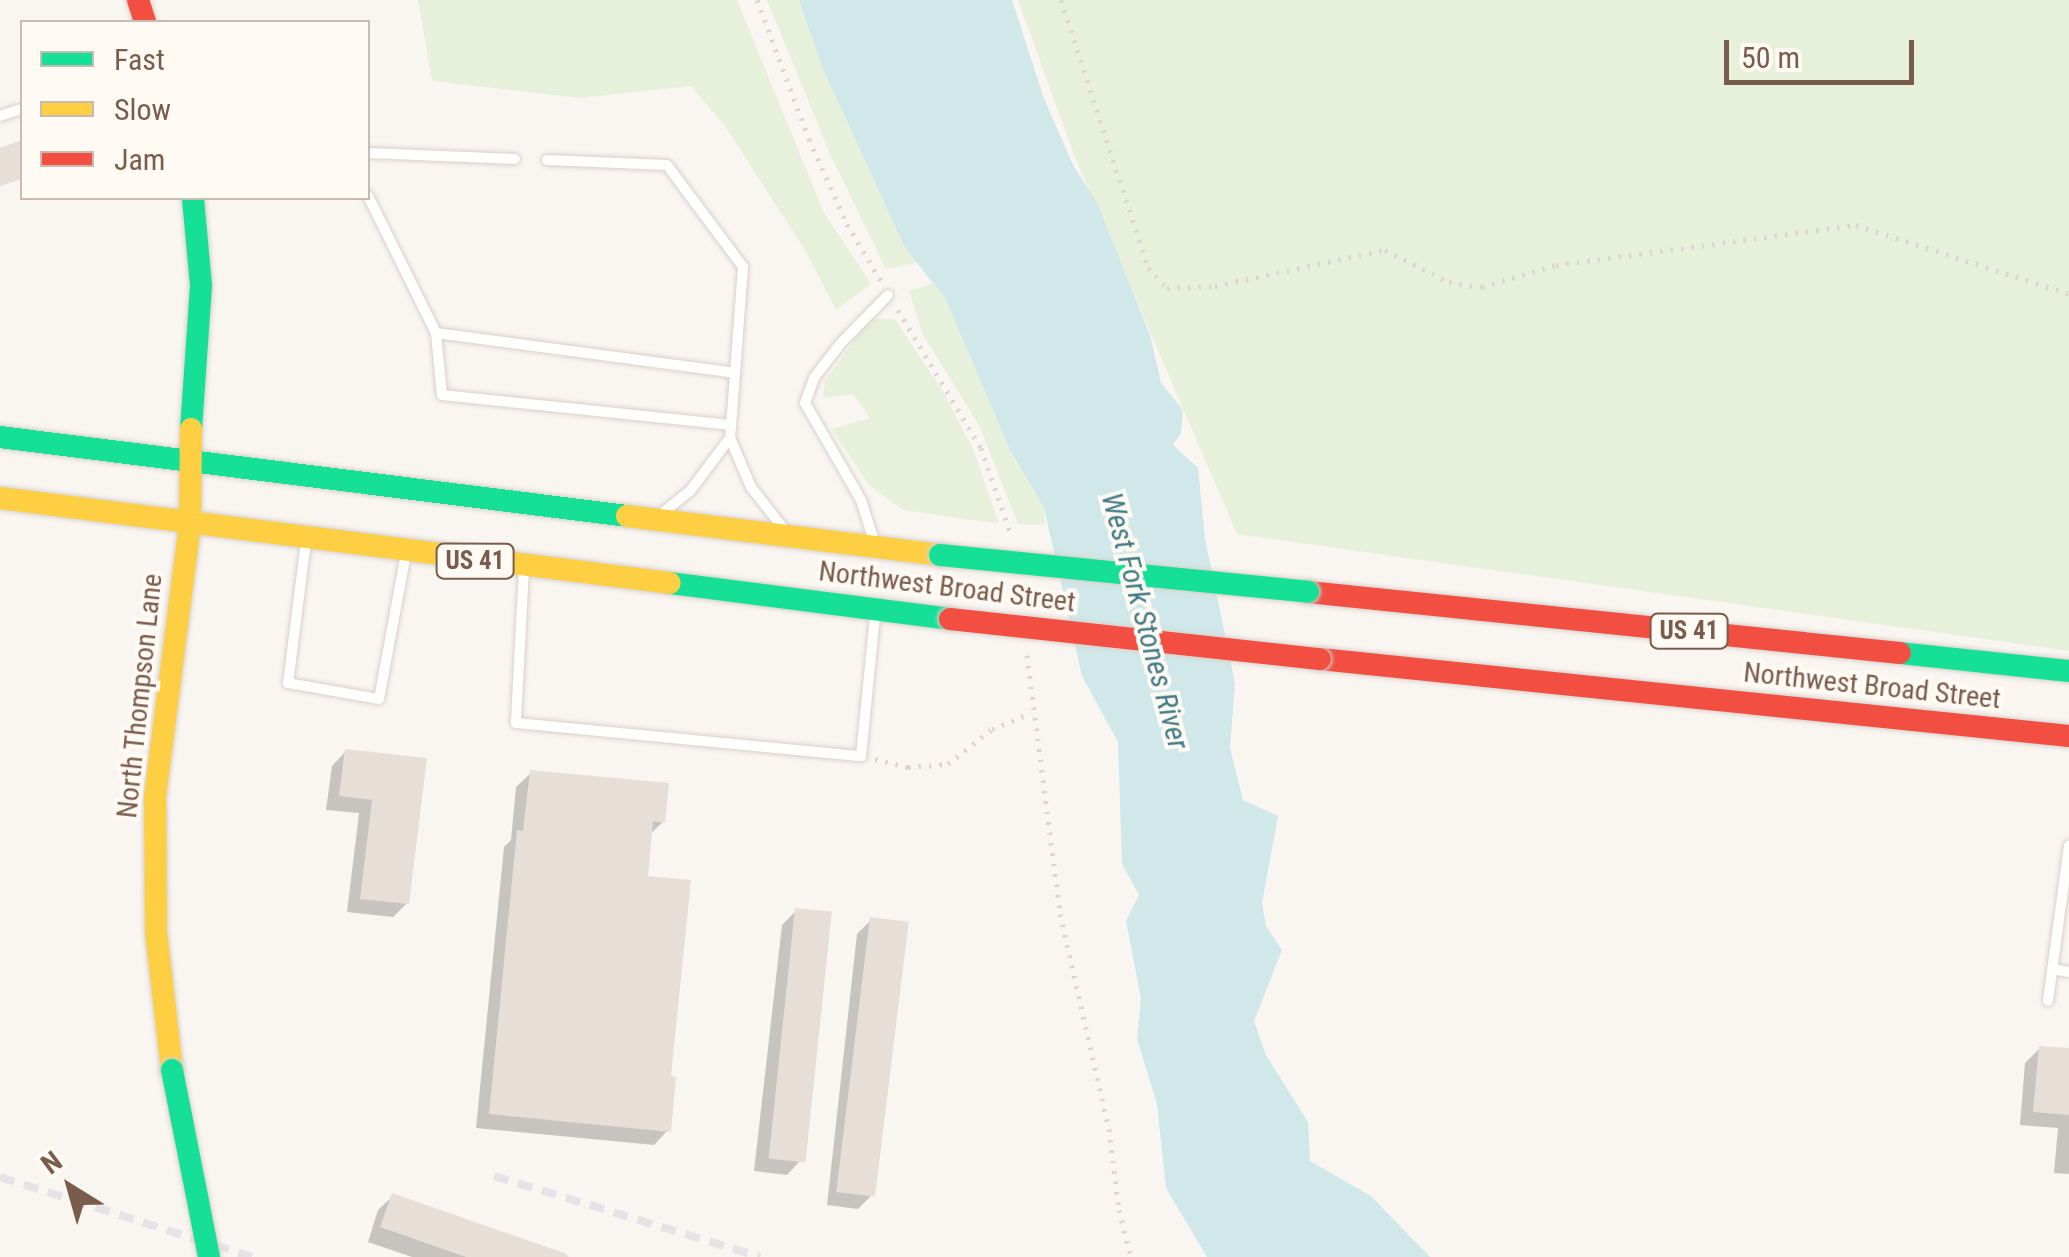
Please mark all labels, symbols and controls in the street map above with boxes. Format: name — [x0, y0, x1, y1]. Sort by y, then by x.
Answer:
legend — [20, 20, 370, 200]
scale bar — [1729, 20, 1919, 82]
text: 50 m — [1741, 40, 1800, 75]
text: Fast — [114, 42, 165, 77]
text: Slow — [114, 92, 171, 127]
text: Jam — [114, 142, 165, 177]
water label: West Fork Stones River — [1093, 489, 1197, 753]
road number: US 41 — [435, 541, 515, 581]
street label: Northwest Broad Street — [817, 555, 1077, 619]
street label: North Thompson Lane — [110, 572, 170, 820]
road number: US 41 — [1649, 611, 1729, 651]
street label: Northwest Broad Street — [1742, 656, 2002, 716]
north arrow — [20, 1137, 120, 1237]
text: N — [35, 1144, 68, 1181]

